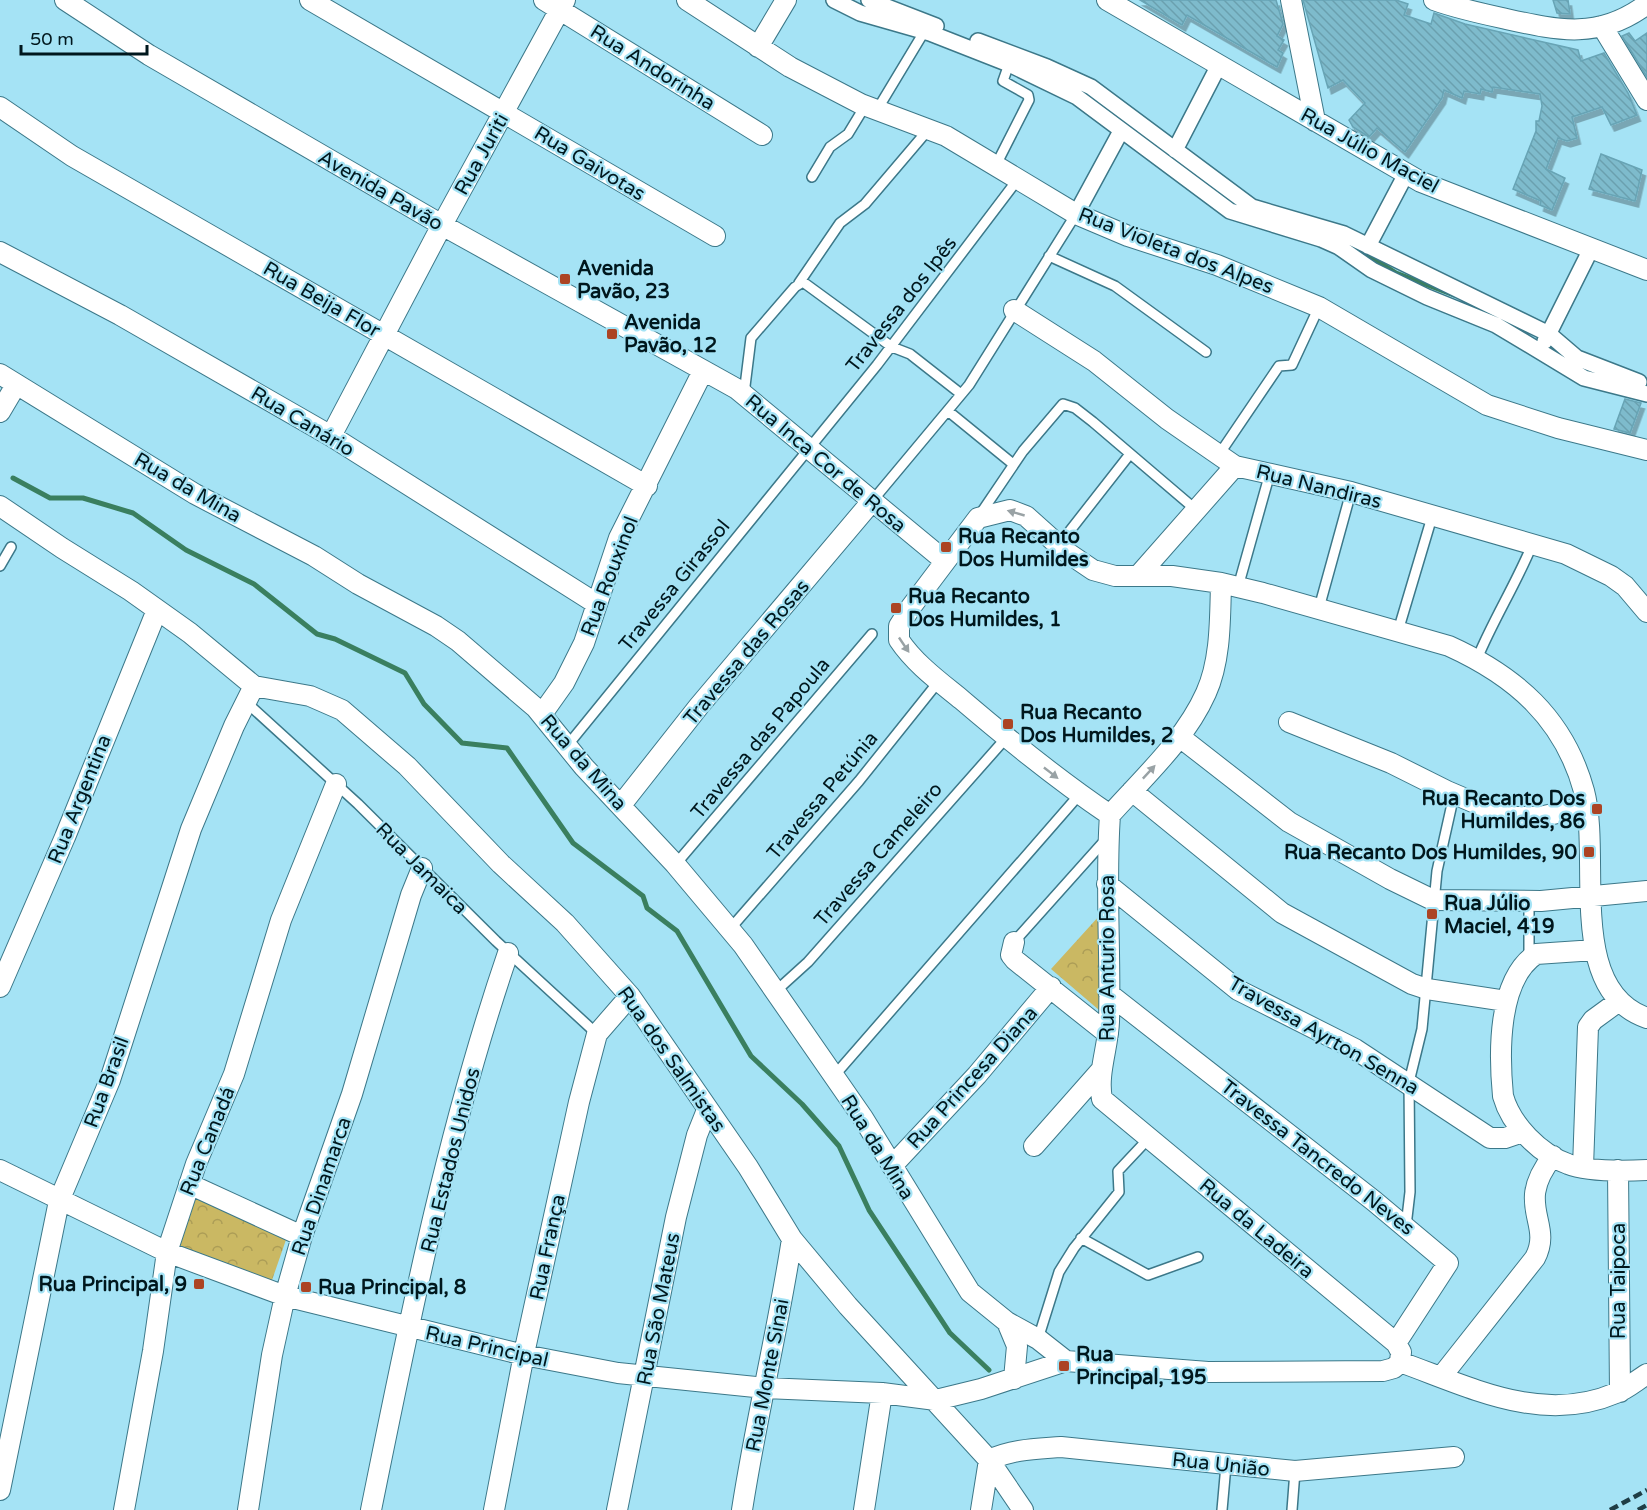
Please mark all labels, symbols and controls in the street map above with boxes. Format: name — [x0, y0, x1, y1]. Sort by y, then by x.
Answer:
scale bar — [21, 18, 147, 56]
street label: Rua Andorinha — [586, 20, 719, 116]
text: 50 m — [30, 28, 74, 50]
street label: Rua Júlio Maciel — [1296, 103, 1443, 199]
street label: Rua Juriti — [450, 109, 514, 199]
street label: Rua Gaivotas — [530, 121, 649, 206]
street label: Avenida Pavão — [314, 145, 447, 236]
street label: Rua Violeta dos Alpes — [1075, 203, 1277, 299]
street label: Travessa dos Ipês — [841, 232, 962, 377]
street label: Rua Beija Flor — [259, 257, 385, 343]
place label: Avenida Pavão, 23 — [577, 257, 670, 304]
marker: Avenida Pavão, 23 — [558, 272, 572, 286]
place label: Avenida Pavão, 12 — [624, 311, 717, 358]
marker: Avenida Pavão, 12 — [605, 327, 619, 341]
street label: Rua Canário — [246, 382, 358, 462]
street label: Rua Inca Cor de Rosa — [740, 389, 911, 538]
street label: Rua da Mina — [130, 448, 245, 528]
street label: Rua Nandiras — [1254, 460, 1384, 514]
one-way arrow — [1007, 508, 1025, 517]
street label: Rua Rouxinol — [576, 513, 644, 640]
street label: Travessa Girassol — [614, 515, 735, 656]
place label: Rua Recanto Dos Humildes — [958, 525, 1089, 572]
marker: Rua Recanto Dos Humildes — [939, 540, 953, 554]
street label: Travessa das Rosas — [679, 575, 815, 730]
place label: Rua Recanto Dos Humildes, 1 — [908, 585, 1061, 632]
marker: Rua Recanto Dos Humildes, 1 — [889, 601, 903, 615]
one-way arrow — [899, 637, 910, 654]
street label: Travessa das Papoula — [686, 653, 835, 824]
place label: Rua Recanto Dos Humildes, 2 — [1020, 701, 1173, 748]
street label: Rua da Mina — [535, 710, 631, 816]
marker: Rua Recanto Dos Humildes, 2 — [1001, 717, 1015, 731]
street label: Travessa Petúnia — [762, 727, 883, 865]
street label: Rua Argentina — [43, 731, 117, 867]
one-way arrow — [1142, 765, 1155, 780]
one-way arrow — [1043, 767, 1059, 780]
street label: Travessa Cameleiro — [810, 778, 948, 931]
place label: Rua Recanto Dos Humildes, 86 — [1421, 787, 1585, 834]
marker: Rua Recanto Dos Humildes, 86 — [1590, 802, 1604, 816]
street label: Rua Jamaica — [370, 818, 472, 920]
place label: Rua Recanto Dos Humildes, 90 — [1284, 841, 1577, 865]
marker: Rua Recanto Dos Humildes, 90 — [1582, 845, 1596, 859]
street label: Rua Anturio Rosa — [1096, 875, 1120, 1041]
place label: Rua Júlio Maciel, 419 — [1444, 892, 1555, 939]
marker: Rua Júlio Maciel, 419 — [1425, 907, 1439, 921]
street label: Travessa Ayrton Senna — [1224, 971, 1423, 1100]
street label: Rua dos Salmistas — [612, 982, 730, 1137]
street label: Rua Princesa Diana — [902, 1002, 1043, 1154]
street label: Rua Brasil — [79, 1034, 134, 1131]
street label: Rua Estados Unidos — [416, 1065, 486, 1255]
street label: Travessa Tancredo Neves — [1216, 1075, 1419, 1241]
street label: Rua Canadá — [175, 1083, 241, 1199]
street label: Rua da Mina — [835, 1091, 919, 1205]
street label: Rua Dinamarca — [287, 1114, 357, 1259]
street label: Rua da Ladeira — [1194, 1174, 1319, 1284]
street label: Rua França — [525, 1192, 571, 1302]
street label: Rua Taipoca — [1607, 1223, 1631, 1339]
street label: Rua São Mateus — [632, 1231, 686, 1387]
place label: Rua Principal, 9 — [39, 1273, 187, 1297]
place label: Rua Principal, 8 — [318, 1276, 466, 1300]
marker: Rua Principal, 9 — [192, 1277, 206, 1291]
marker: Rua Principal, 8 — [299, 1280, 313, 1294]
street label: Rua Monte Sinai — [741, 1297, 795, 1454]
street label: Rua Principal — [423, 1321, 551, 1373]
place label: Rua Principal, 195 — [1076, 1343, 1207, 1390]
marker: Rua Principal, 195 — [1057, 1359, 1071, 1373]
street label: Rua União — [1171, 1448, 1271, 1482]

